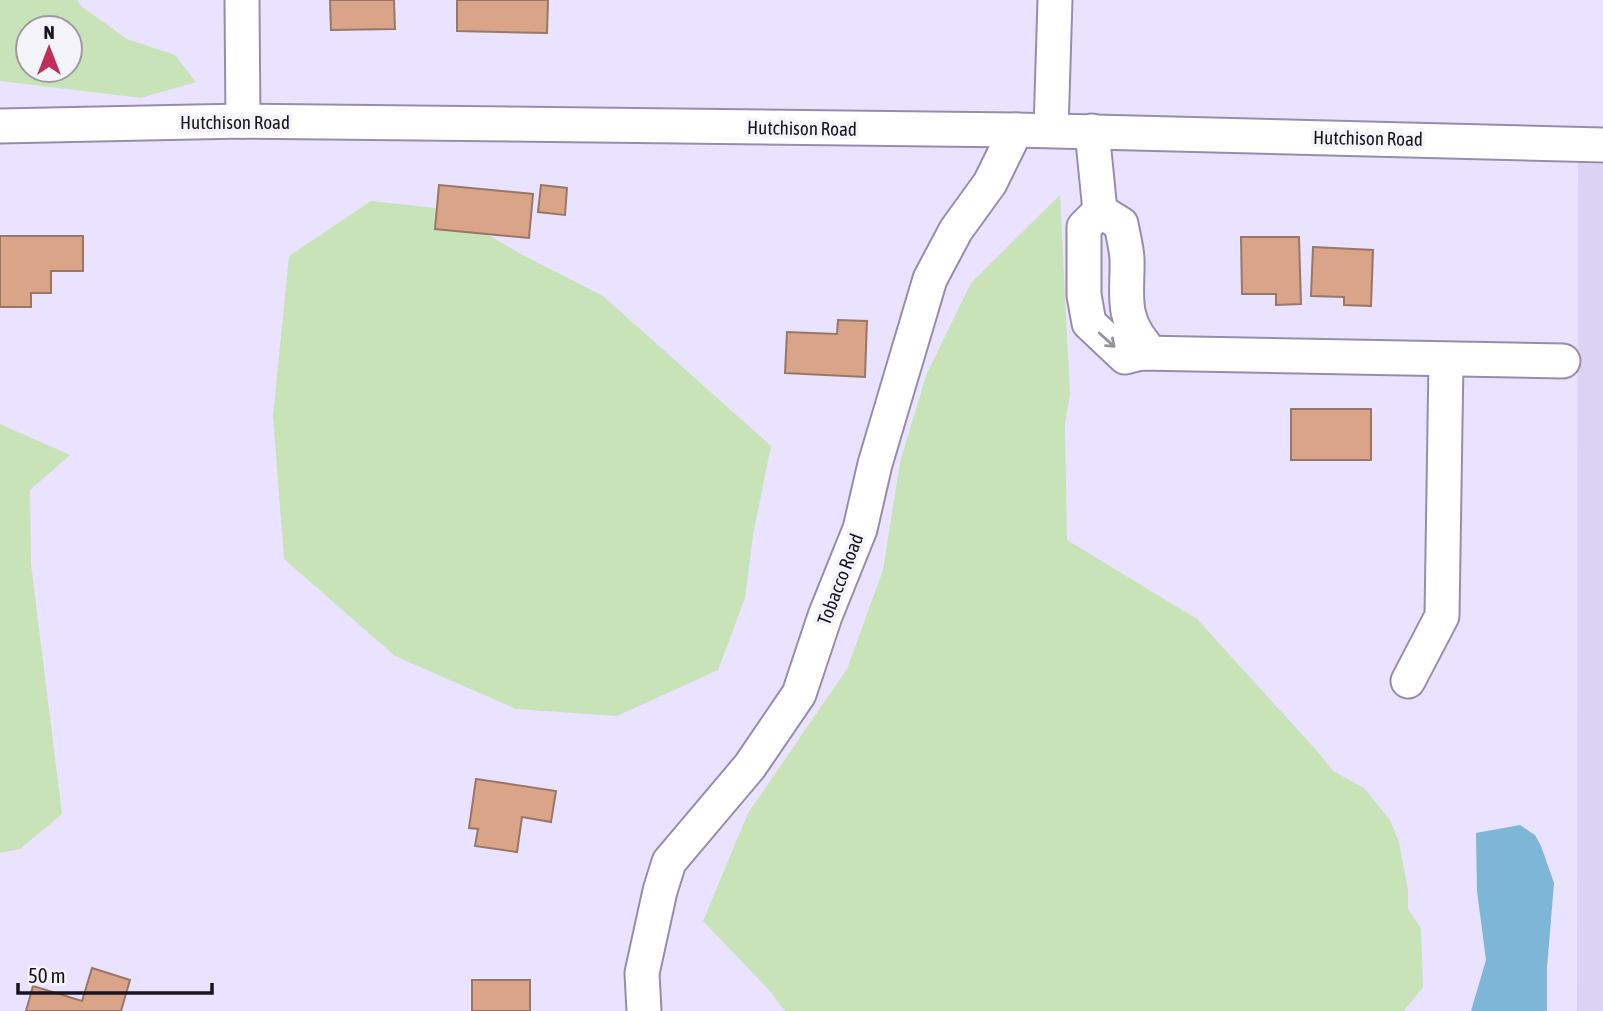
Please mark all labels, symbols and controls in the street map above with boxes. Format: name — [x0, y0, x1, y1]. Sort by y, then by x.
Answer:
north arrow — [14, 14, 84, 84]
text: N — [43, 21, 55, 43]
street label: Hutchison Road — [180, 111, 290, 133]
street label: Hutchison Road — [747, 116, 857, 140]
street label: Hutchison Road — [1313, 126, 1423, 150]
one-way arrow — [1098, 332, 1116, 348]
street label: Tobacco Road — [813, 530, 867, 628]
scale bar — [18, 951, 212, 995]
text: 50 m — [28, 963, 66, 987]

